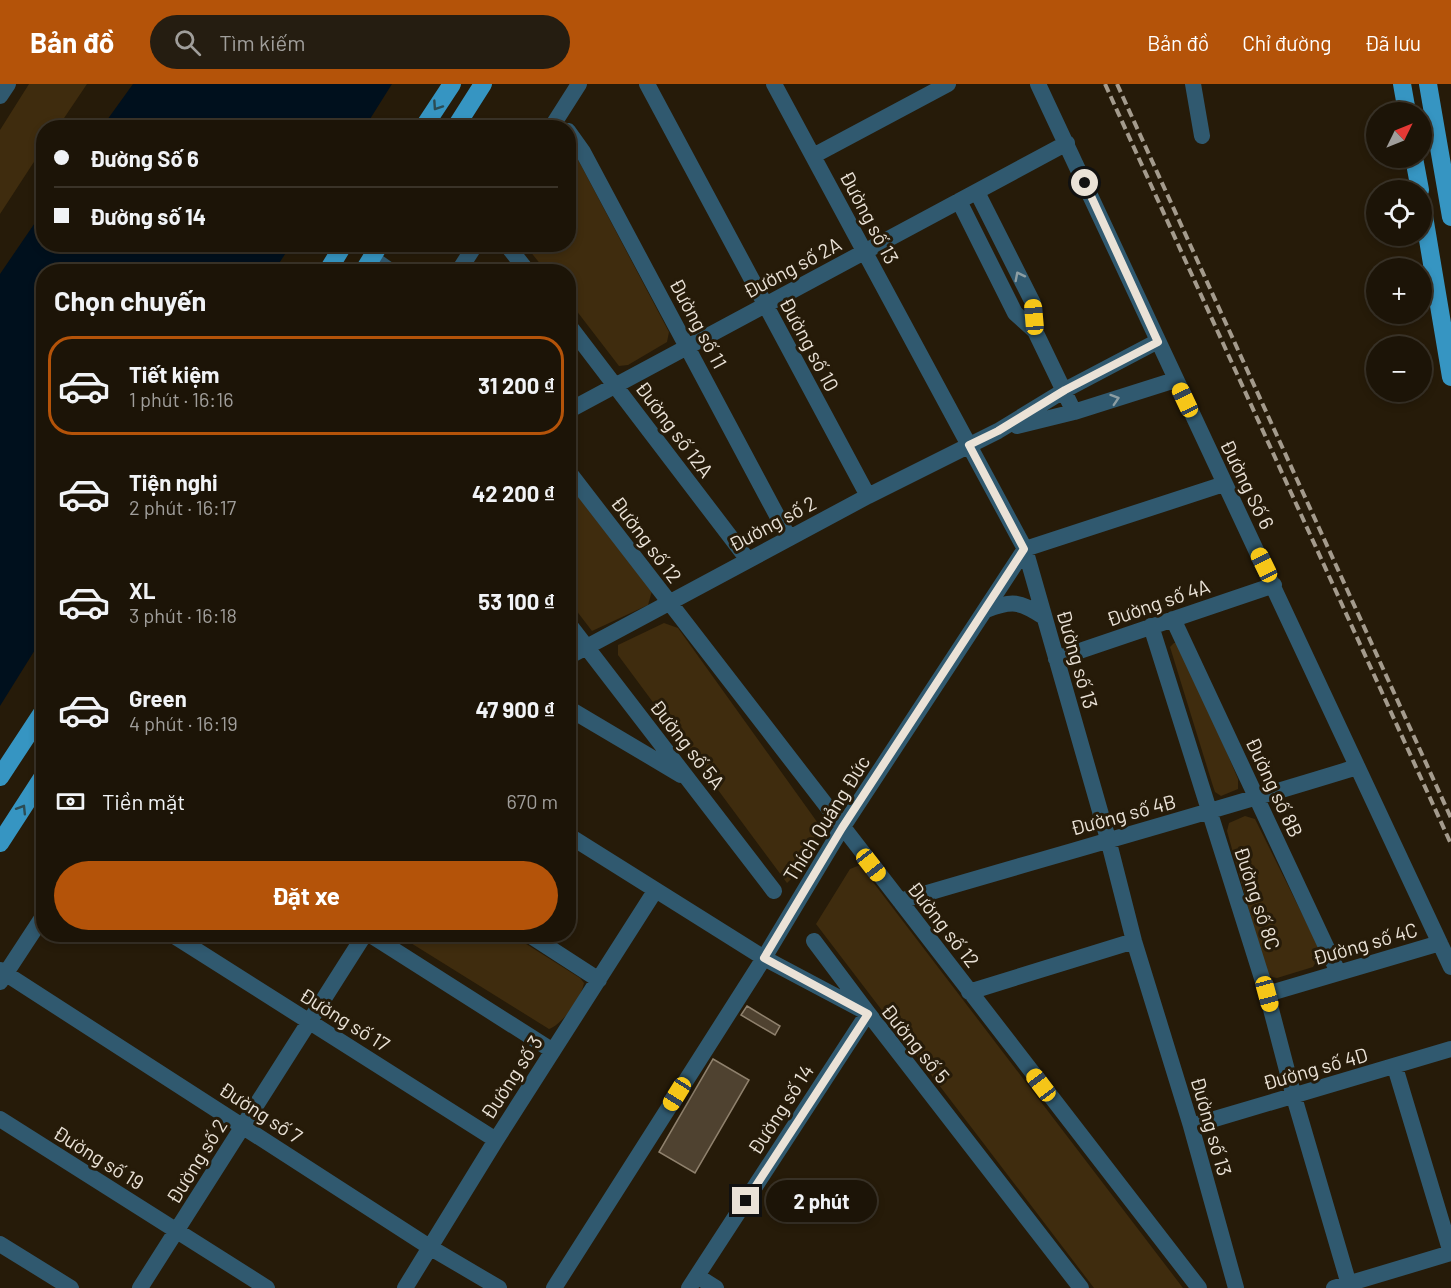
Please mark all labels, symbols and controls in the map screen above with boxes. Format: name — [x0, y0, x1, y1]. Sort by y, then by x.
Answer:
search box — [150, 15, 570, 69]
text: Bản đồ — [30, 25, 114, 59]
icon: search — [171, 26, 204, 59]
text: Tìm kiếm — [219, 29, 306, 55]
text: Bản đồ — [1147, 30, 1209, 55]
text: Chỉ đường — [1242, 30, 1331, 55]
text: Đã lưu — [1364, 30, 1421, 55]
one-way arrow — [433, 99, 444, 110]
north arrow — [1366, 102, 1432, 168]
map controls — [1366, 102, 1432, 402]
text: Đường Số 6 — [90, 145, 199, 171]
street label: Đường số 13 — [835, 166, 905, 268]
route start — [1071, 169, 1098, 196]
button: locate — [1366, 180, 1432, 246]
text: Đường số 14 — [90, 203, 206, 229]
street label: Đường số 2A — [739, 231, 845, 303]
button: + — [1366, 258, 1432, 324]
one-way arrow — [1015, 272, 1026, 282]
street label: Đường số 11 — [665, 274, 733, 372]
text: Chọn chuyến — [54, 284, 206, 316]
street label: Đường số 10 — [775, 293, 845, 395]
car — [1023, 298, 1045, 336]
button: − — [1366, 336, 1432, 402]
icon: car — [57, 359, 111, 413]
text: Tiết kiệm — [129, 361, 220, 387]
text: 31 200 ₫ — [478, 372, 555, 398]
street label: Đường số 12A — [631, 376, 719, 482]
car — [1169, 380, 1201, 420]
text: 1 phút · 16:16 — [129, 387, 233, 411]
one-way arrow — [1109, 394, 1120, 406]
street label: Đường Số 6 — [1216, 435, 1280, 533]
icon: car — [57, 467, 111, 521]
text: Tiện nghi — [129, 469, 218, 495]
text: 42 200 ₫ — [472, 480, 555, 506]
street label: Đường số 2 — [724, 490, 820, 556]
street label: Đường số 12 — [607, 491, 687, 587]
text: 2 phút · 16:17 — [129, 495, 236, 519]
car — [1248, 545, 1280, 585]
street label: Đường số 4A — [1103, 573, 1213, 631]
icon: car — [57, 575, 111, 629]
text: XL — [129, 577, 155, 603]
text: 53 100 ₫ — [478, 588, 555, 614]
text: 3 phút · 16:18 — [129, 603, 237, 627]
street label: Đường số 13 — [1052, 607, 1104, 711]
icon: car — [57, 683, 111, 737]
text: Green — [129, 685, 187, 711]
street label: Đường số 5A — [646, 694, 730, 794]
text: 47 900 ₫ — [476, 696, 555, 722]
text: 4 phút · 16:19 — [129, 711, 238, 735]
street label: Đường số 8B — [1241, 733, 1309, 841]
street label: Thích Quảng Đức — [778, 751, 874, 885]
icon: cash — [54, 785, 87, 818]
text: Tiền mặt — [102, 788, 185, 814]
street label: Đường số 4B — [1068, 788, 1178, 840]
text: 670 m — [506, 789, 558, 813]
one-way arrow — [14, 805, 26, 815]
street label: Đường số 8C — [1230, 843, 1286, 953]
car — [853, 845, 889, 885]
button: Đặt xe — [54, 861, 558, 930]
street label: Đường số 12 — [903, 876, 985, 972]
street label: Đường số 4C — [1310, 917, 1420, 969]
car — [1254, 974, 1280, 1014]
street label: Đường số 17 — [296, 982, 395, 1056]
street label: Đường số 5 — [877, 999, 955, 1087]
street label: Đường số 3 — [475, 1031, 547, 1123]
street label: Đường số 4D — [1260, 1042, 1370, 1094]
street label: Đường số 14 — [742, 1059, 818, 1159]
car — [1023, 1065, 1059, 1105]
car — [660, 1074, 694, 1114]
street label: Đường số 13 — [1186, 1074, 1238, 1178]
street label: Đường số 7 — [215, 1076, 307, 1148]
street label: Đường số 2 — [161, 1114, 231, 1208]
street label: Đường số 19 — [49, 1120, 149, 1194]
callout: 2 phút — [767, 1180, 878, 1222]
route end — [732, 1187, 759, 1214]
text: 2 phút — [793, 1189, 850, 1213]

